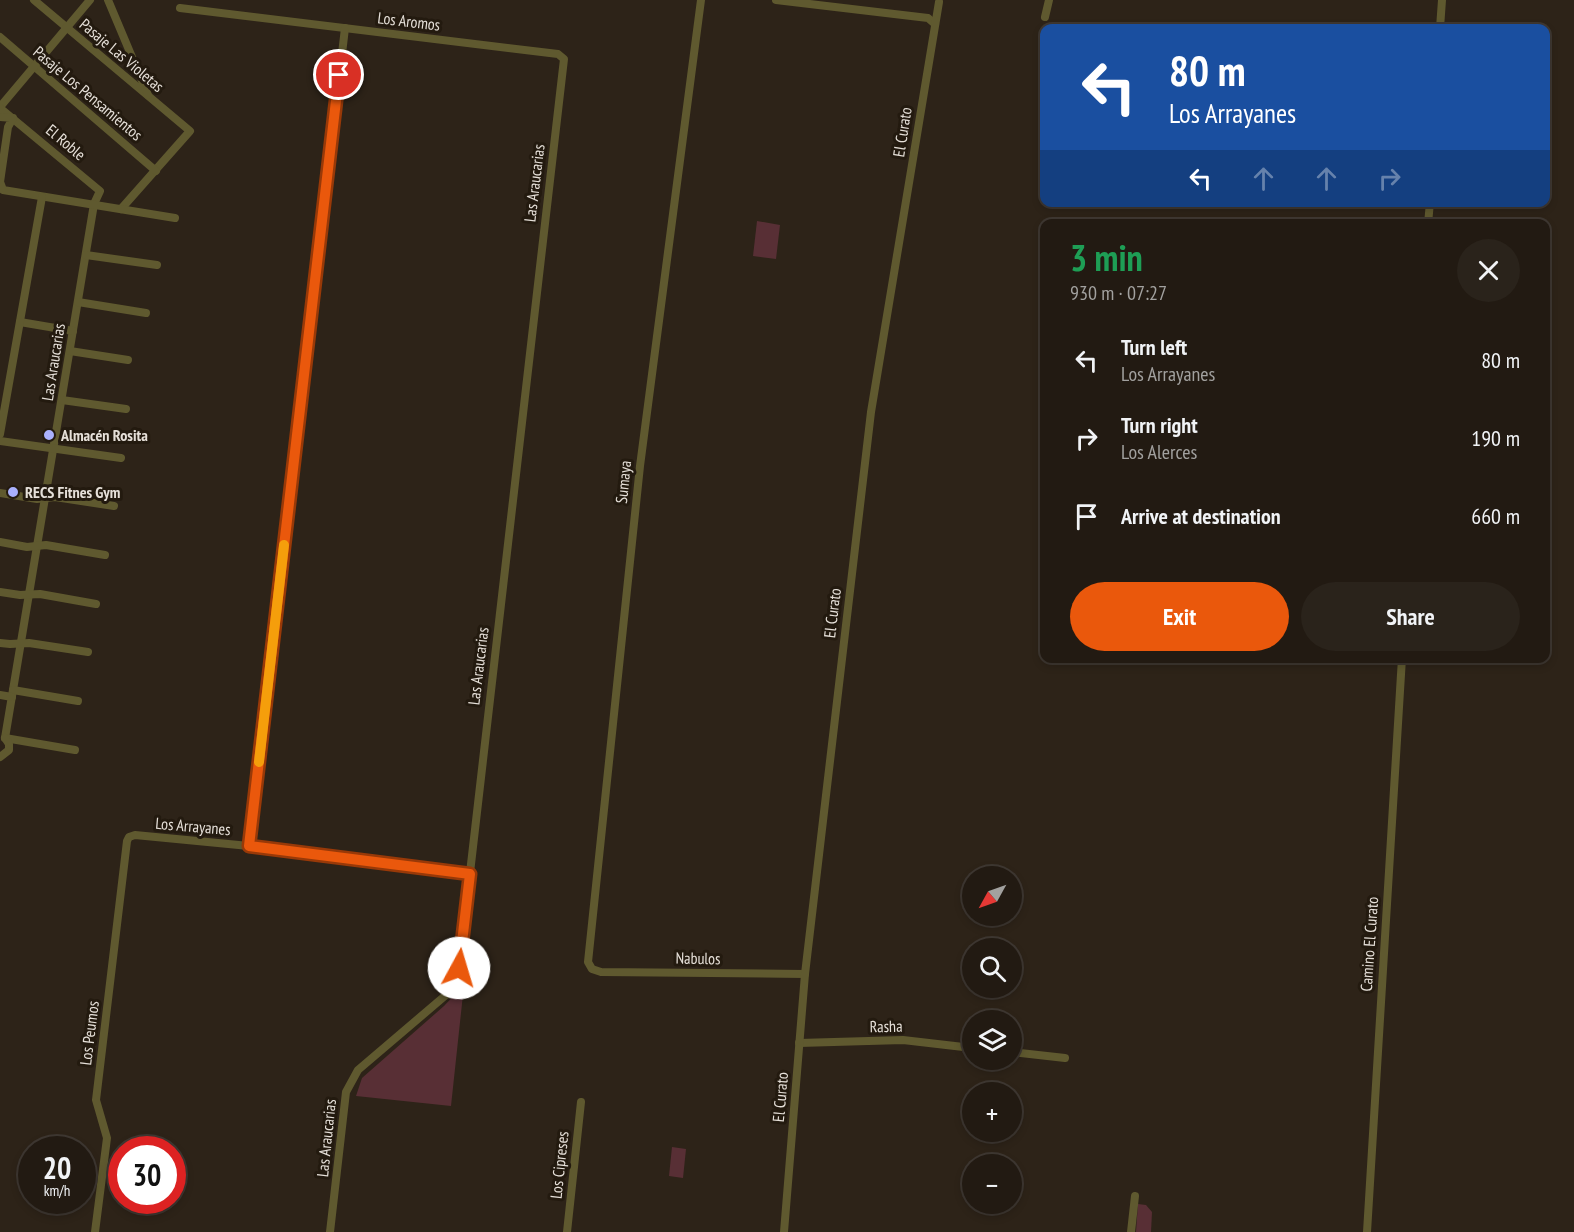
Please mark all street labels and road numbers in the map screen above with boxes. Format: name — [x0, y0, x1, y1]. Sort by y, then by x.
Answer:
street label: Los Aromos — [377, 7, 441, 35]
street label: Pasaje Las Violetas — [76, 14, 168, 96]
street label: Pasaje Los Pensamientos — [29, 42, 147, 144]
street label: El Curato — [888, 106, 916, 158]
street label: El Roble — [42, 120, 90, 164]
street label: Las Araucarias — [519, 143, 549, 223]
street label: Las Araucarias — [37, 322, 69, 402]
street label: Sumaya — [611, 460, 635, 504]
street label: El Curato — [819, 587, 845, 639]
street label: Las Araucarias — [463, 626, 493, 706]
street label: Los Arrayanes — [155, 813, 231, 839]
street label: Camino El Curato — [1356, 896, 1382, 992]
street label: Nabulos — [675, 948, 721, 968]
street label: Los Peumos — [75, 1000, 103, 1066]
street label: Rasha — [869, 1016, 903, 1036]
street label: El Curato — [768, 1071, 792, 1123]
street label: Las Araucarias — [312, 1098, 340, 1178]
street label: Los Cipreses — [546, 1130, 572, 1200]

